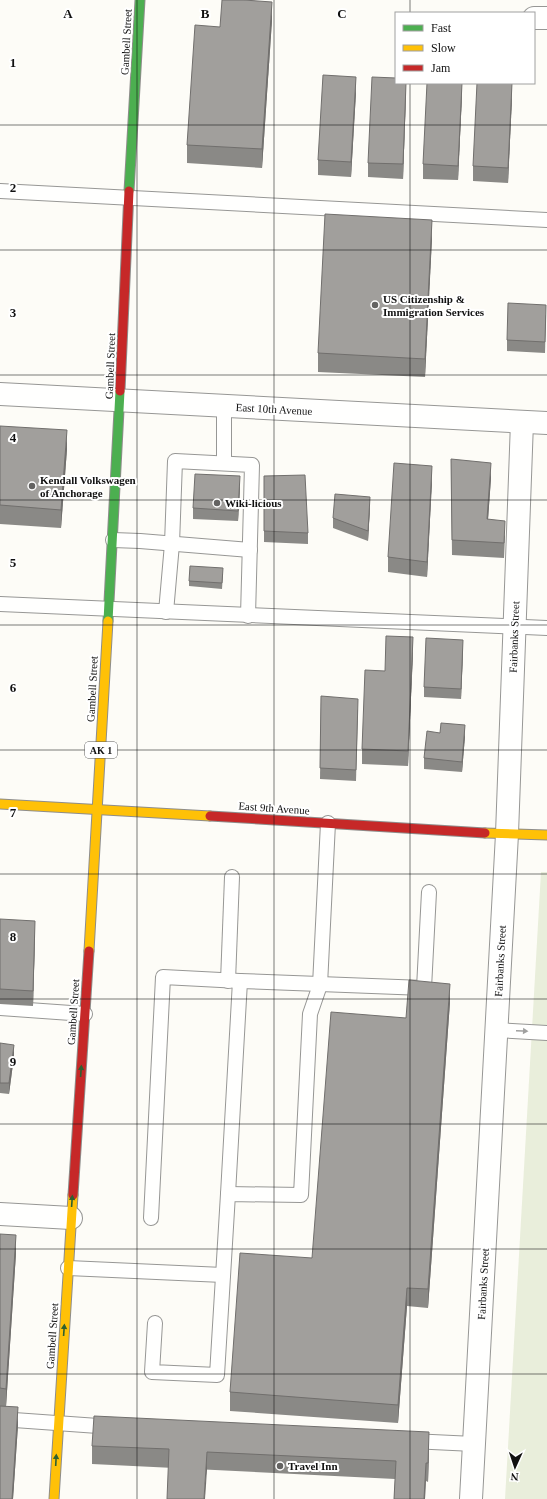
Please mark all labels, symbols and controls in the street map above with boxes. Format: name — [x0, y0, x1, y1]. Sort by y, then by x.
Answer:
text: A — [63, 6, 73, 21]
text: B — [201, 6, 210, 21]
text: C — [337, 6, 347, 21]
street label: Gambell Street — [118, 9, 134, 75]
legend — [395, 12, 535, 84]
text: Fast — [431, 21, 452, 35]
text: Slow — [431, 41, 456, 55]
text: 1 — [10, 55, 16, 70]
text: Jam — [431, 61, 451, 75]
text: 2 — [10, 180, 16, 195]
place label: US Citizenship & Immigration Services — [383, 293, 485, 318]
marker: US Citizenship & Immigration Services — [370, 300, 380, 310]
text: 3 — [10, 305, 17, 320]
street label: Gambell Street — [103, 333, 117, 399]
street label: East 10th Avenue — [235, 401, 313, 417]
text: 4 — [10, 430, 17, 445]
place label: Kendall Volkswagen of Anchorage — [40, 474, 136, 499]
marker: Kendall Volkswagen of Anchorage — [27, 481, 37, 491]
place label: Wiki-licious — [225, 497, 282, 509]
marker: Wiki-licious — [212, 498, 222, 508]
text: 5 — [10, 555, 17, 570]
street label: Fairbanks Street — [507, 601, 521, 673]
street label: Gambell Street — [84, 656, 100, 722]
text: 6 — [10, 680, 17, 695]
road number: AK 1 — [85, 742, 117, 758]
street label: East 9th Avenue — [238, 800, 310, 816]
text: 7 — [10, 805, 17, 820]
street label: Fairbanks Street — [492, 925, 508, 997]
text: 8 — [10, 929, 17, 944]
street label: Gambell Street — [65, 979, 81, 1045]
one-way arrow — [516, 1028, 528, 1035]
text: 9 — [10, 1054, 17, 1069]
one-way arrow — [77, 1065, 84, 1077]
one-way arrow — [69, 1195, 76, 1207]
street label: Fairbanks Street — [475, 1248, 491, 1320]
street label: Gambell Street — [44, 1303, 60, 1369]
one-way arrow — [61, 1324, 68, 1336]
north arrow — [495, 1447, 535, 1487]
one-way arrow — [53, 1454, 60, 1466]
place label: Travel Inn — [288, 1460, 338, 1472]
marker: Travel Inn — [275, 1461, 285, 1471]
text: N — [510, 1471, 519, 1483]

